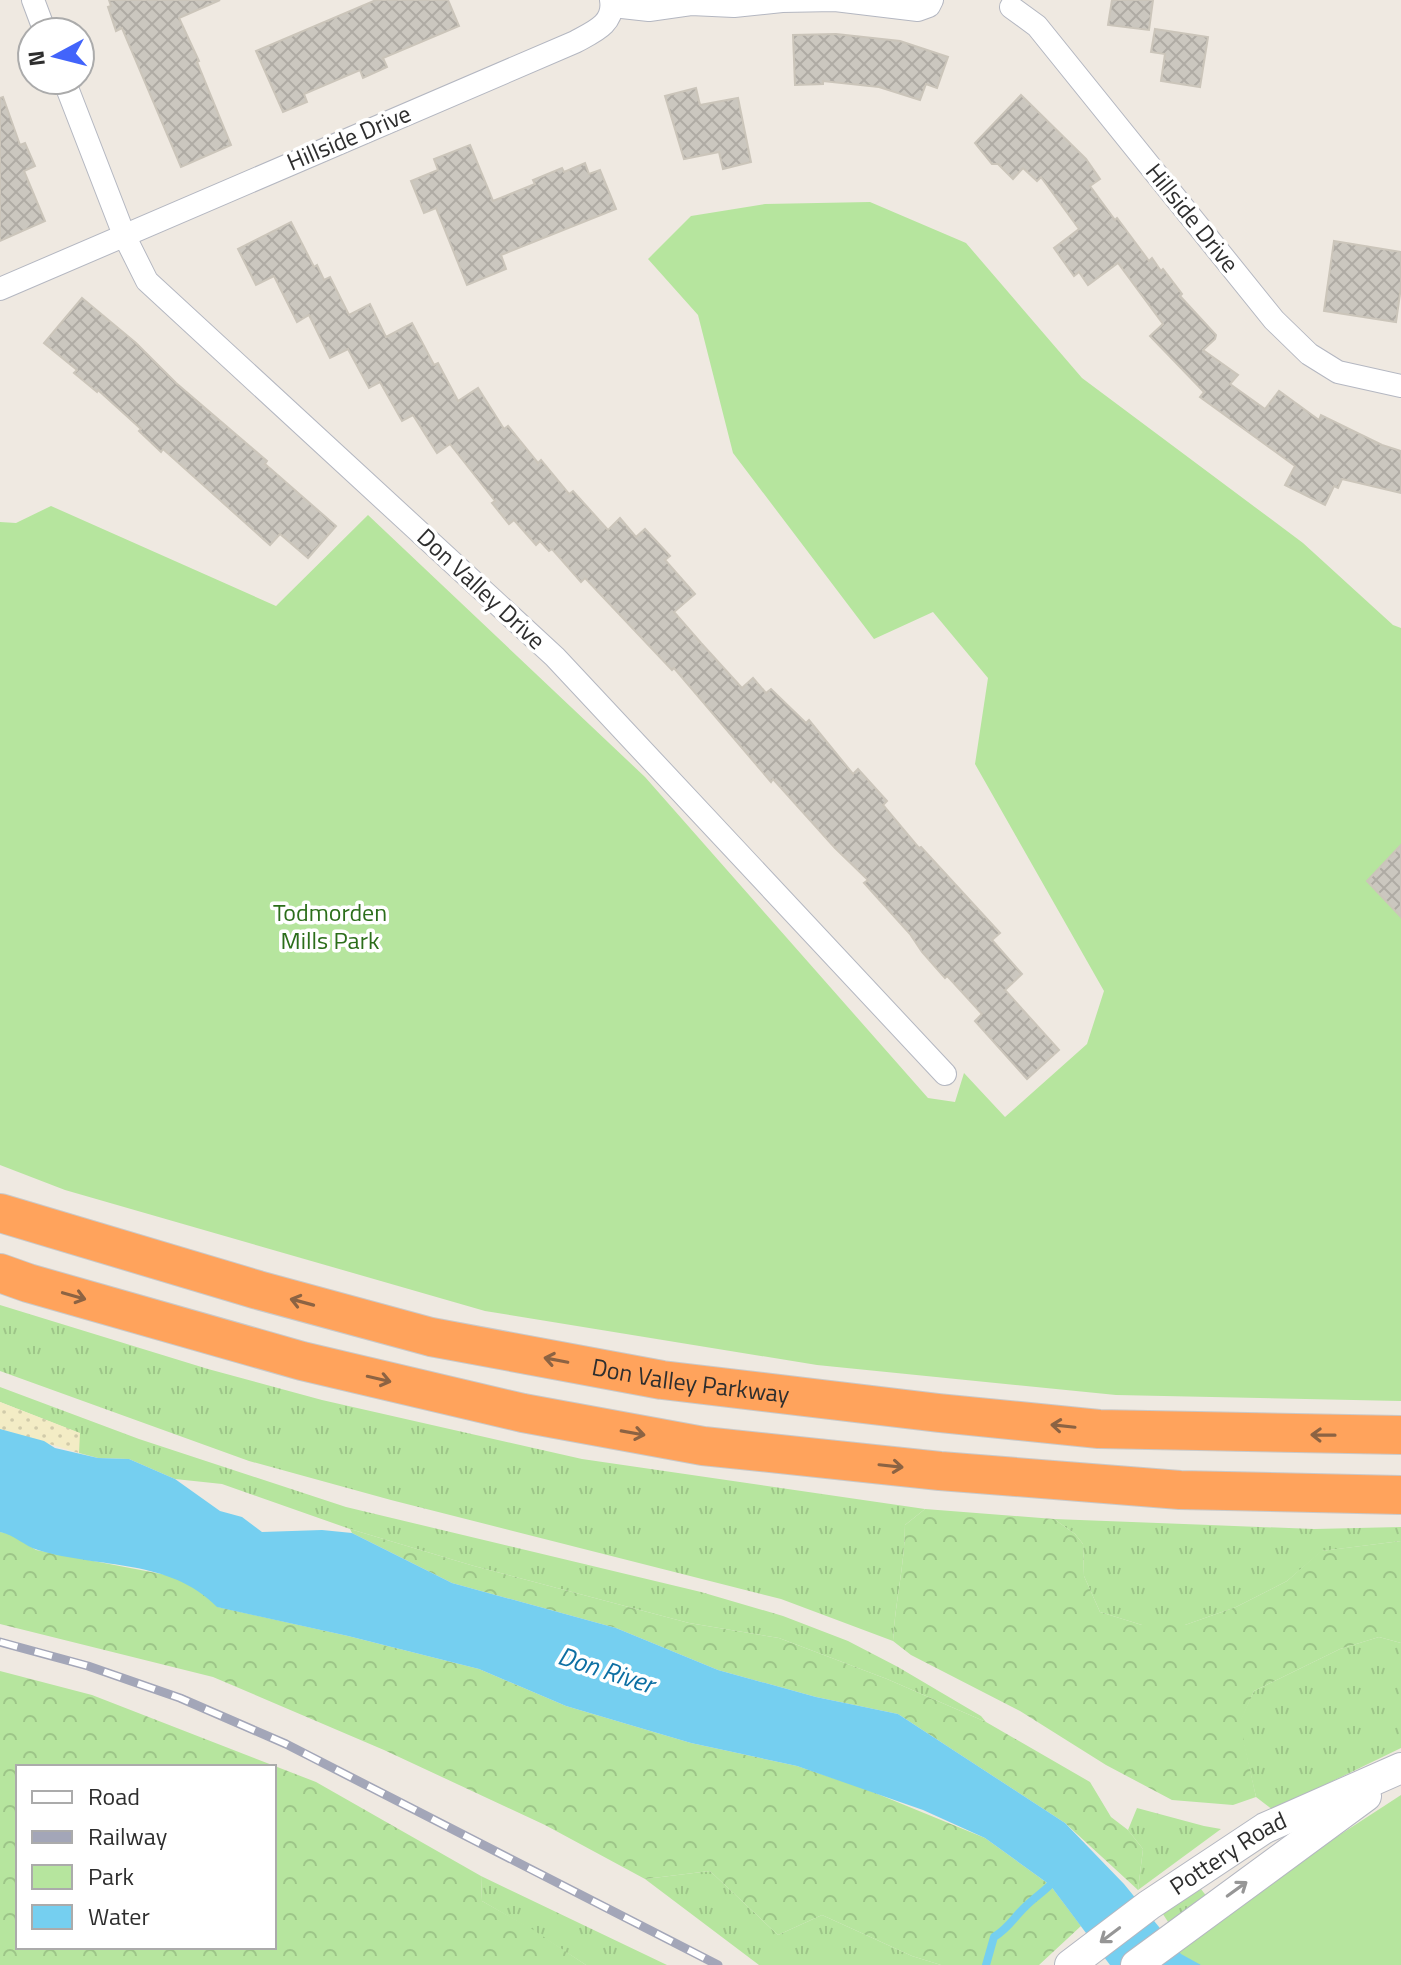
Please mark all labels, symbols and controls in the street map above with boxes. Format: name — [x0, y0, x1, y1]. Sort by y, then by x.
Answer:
north arrow — [16, 16, 96, 96]
text: N — [18, 49, 54, 68]
street label: Hillside Drive — [281, 95, 416, 179]
street label: Hillside Drive — [1137, 155, 1248, 280]
street label: Don Valley Drive — [409, 519, 554, 657]
park label: Todmorden Mills Park — [273, 894, 387, 958]
one-way arrow — [61, 1290, 87, 1305]
one-way arrow — [290, 1294, 316, 1309]
street label: Don Valley Parkway — [589, 1348, 792, 1412]
one-way arrow — [544, 1351, 569, 1366]
one-way arrow — [366, 1373, 391, 1388]
one-way arrow — [1050, 1418, 1077, 1433]
one-way arrow — [620, 1427, 646, 1442]
one-way arrow — [1310, 1427, 1337, 1442]
one-way arrow — [877, 1459, 904, 1474]
water label: Don River — [553, 1636, 662, 1704]
legend — [16, 1765, 276, 1949]
text: Road — [88, 1778, 140, 1814]
street label: Pottery Road — [1162, 1802, 1292, 1903]
text: Railway — [88, 1818, 168, 1854]
text: Park — [88, 1858, 134, 1894]
one-way arrow — [1226, 1881, 1248, 1897]
text: Water — [88, 1898, 150, 1934]
one-way arrow — [1100, 1927, 1121, 1944]

